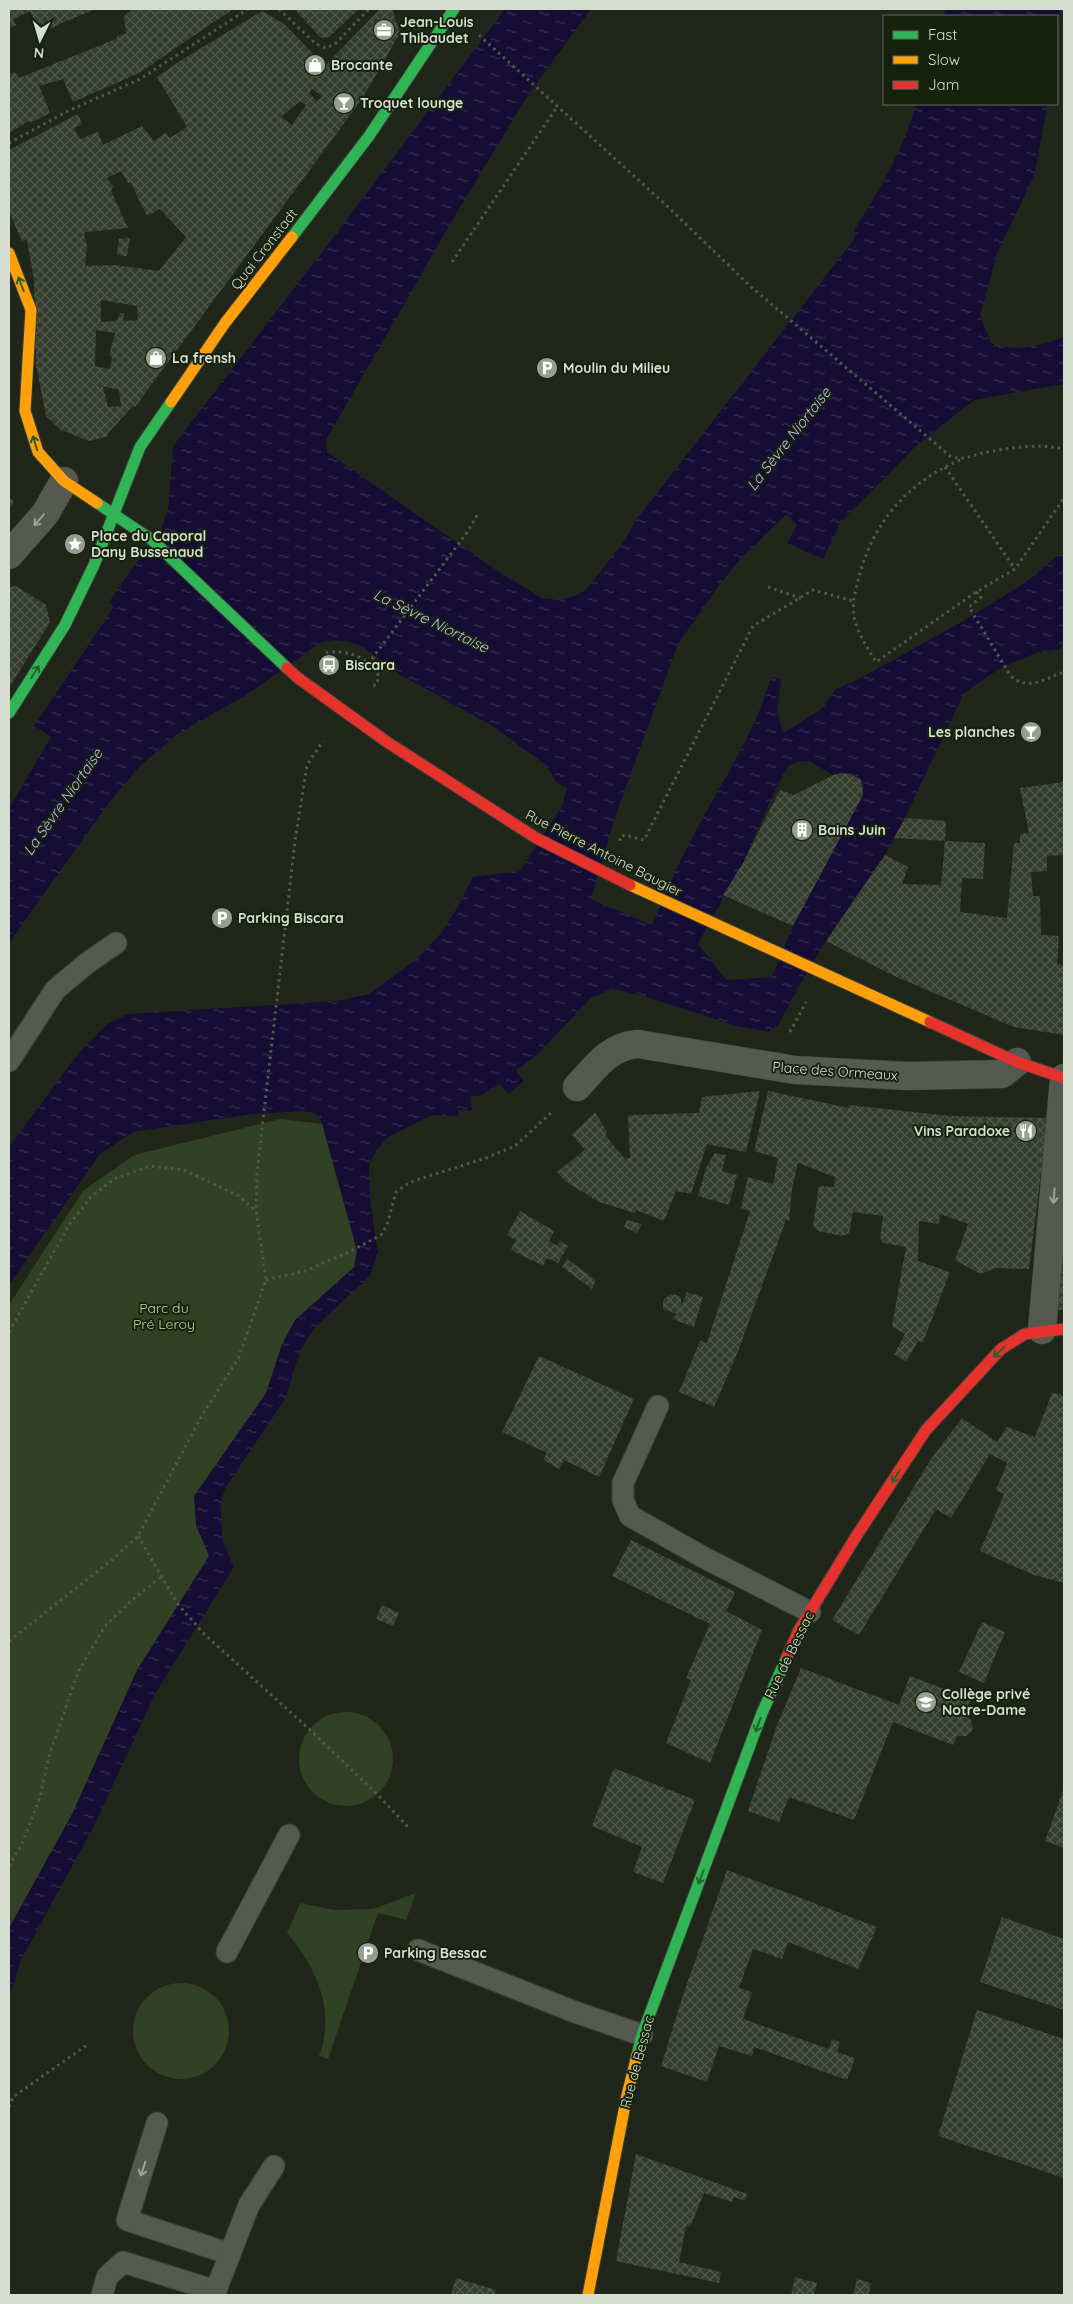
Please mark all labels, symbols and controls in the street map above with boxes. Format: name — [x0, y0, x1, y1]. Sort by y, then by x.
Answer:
place label: Jean-Louis Thibaudet — [400, 13, 474, 47]
north arrow — [15, 15, 65, 65]
legend — [883, 15, 1058, 105]
office icon: Jean-Louis Thibaudet — [372, 18, 396, 42]
text: Fast — [928, 25, 957, 44]
text: N — [33, 44, 45, 62]
text: Slow — [928, 50, 960, 69]
shop icon: Brocante — [303, 53, 327, 77]
place label: Brocante — [331, 56, 393, 74]
text: Jam — [928, 75, 959, 94]
bar icon: Troquet lounge — [332, 91, 356, 115]
place label: Troquet lounge — [360, 94, 463, 112]
street label: Quai Cronstadt — [227, 205, 301, 293]
one-way arrow — [16, 277, 25, 292]
shop icon: La frensh — [144, 346, 168, 370]
place label: La frensh — [172, 349, 236, 367]
parking icon: Moulin du Milieu — [535, 356, 559, 380]
place label: Moulin du Milieu — [563, 359, 670, 377]
water label: La Sèvre Niortaise — [742, 383, 835, 494]
one-way arrow — [30, 436, 39, 451]
one-way arrow — [34, 513, 45, 526]
place label: Place du Caporal Dany Bussenaud — [91, 527, 206, 561]
place icon: Place du Caporal Dany Bussenaud — [63, 532, 87, 556]
water label: La Sèvre Niortaise — [371, 584, 492, 657]
bus stop icon: Biscara — [317, 653, 341, 677]
place label: Biscara — [345, 656, 395, 674]
one-way arrow — [30, 665, 40, 679]
bar icon: Les planches — [1019, 720, 1043, 744]
place label: Les planches — [928, 723, 1015, 741]
water label: La Sèvre Niortaise — [19, 744, 107, 859]
street label: Rue Pierre Antoine Baugier — [522, 806, 686, 901]
building icon: Bains Juin — [790, 818, 814, 842]
place label: Bains Juin — [818, 821, 886, 839]
parking icon: Parking Biscara — [210, 906, 234, 930]
place label: Parking Biscara — [238, 909, 344, 927]
street label: Place des Ormeaux — [772, 1058, 899, 1084]
restaurant icon: Vins Paradoxe — [1014, 1119, 1038, 1143]
place label: Vins Paradoxe — [914, 1122, 1010, 1140]
one-way arrow — [1049, 1188, 1058, 1204]
park label: Parc du Pré Leroy — [133, 1299, 195, 1333]
one-way arrow — [993, 1346, 1006, 1358]
one-way arrow — [890, 1469, 900, 1483]
street label: Rue de Bessac — [760, 1608, 818, 1702]
place label: Collège privé Notre-Dame — [942, 1685, 1030, 1719]
school or university icon: Collège privé Notre-Dame — [914, 1690, 938, 1714]
one-way arrow — [753, 1717, 762, 1732]
one-way arrow — [696, 1869, 705, 1884]
parking icon: Parking Bessac — [356, 1941, 380, 1965]
place label: Parking Bessac — [384, 1944, 487, 1962]
street label: Rue de Bessac — [616, 2014, 658, 2110]
one-way arrow — [137, 2161, 147, 2177]

